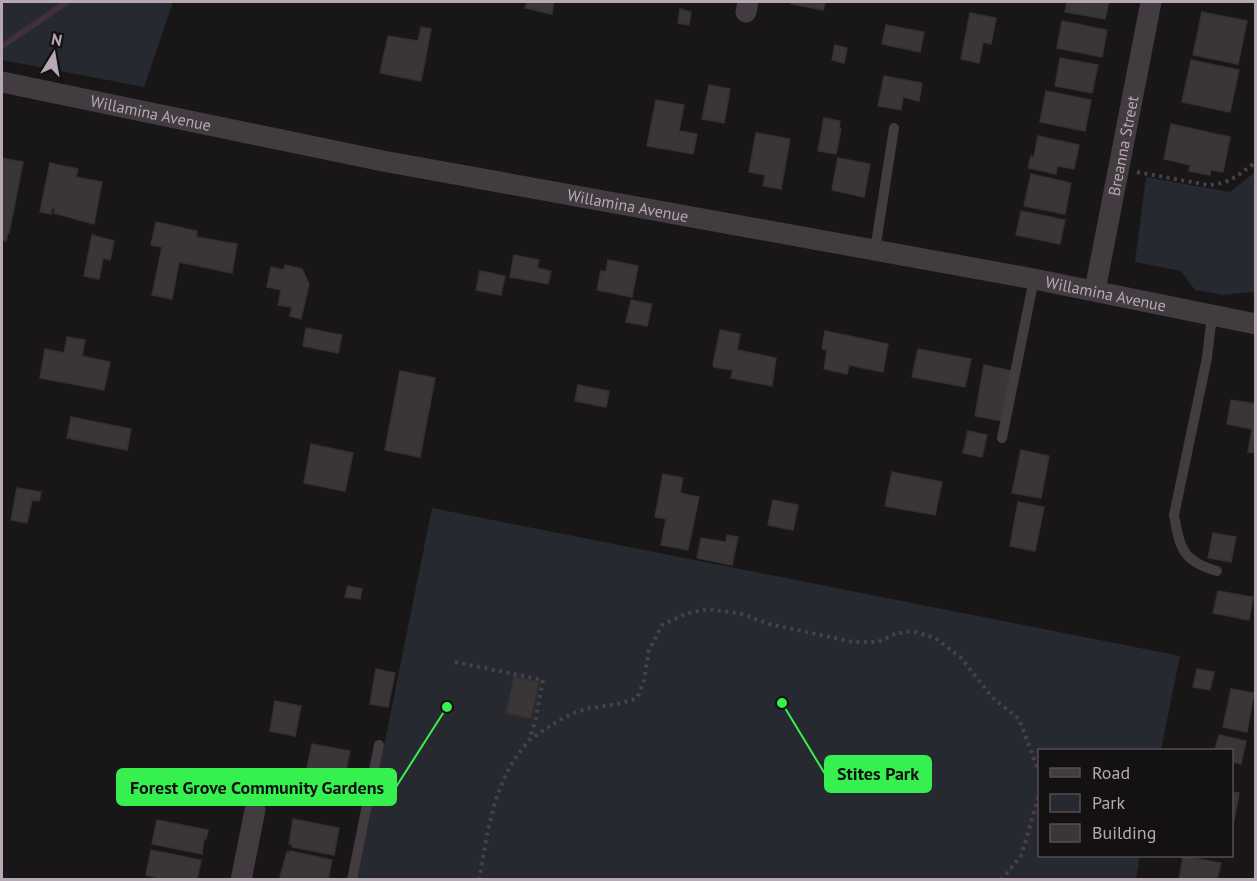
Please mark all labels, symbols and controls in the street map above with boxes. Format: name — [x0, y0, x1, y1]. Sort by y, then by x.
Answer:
north arrow — [24, 24, 84, 84]
text: N — [50, 28, 64, 50]
street label: Willamina Avenue — [89, 91, 213, 135]
street label: Breanna Street — [1104, 93, 1143, 197]
street label: Willamina Avenue — [566, 185, 690, 226]
street label: Willamina Avenue — [1044, 272, 1168, 316]
legend — [1038, 749, 1233, 857]
callout: Stites Park — [825, 756, 931, 792]
text: Road — [1092, 761, 1130, 784]
text: Stites Park — [837, 762, 919, 785]
callout: Forest Grove Community Gardens — [117, 769, 396, 805]
text: Forest Grove Community Gardens — [130, 776, 384, 799]
text: Park — [1092, 791, 1125, 814]
text: Building — [1092, 821, 1156, 844]

